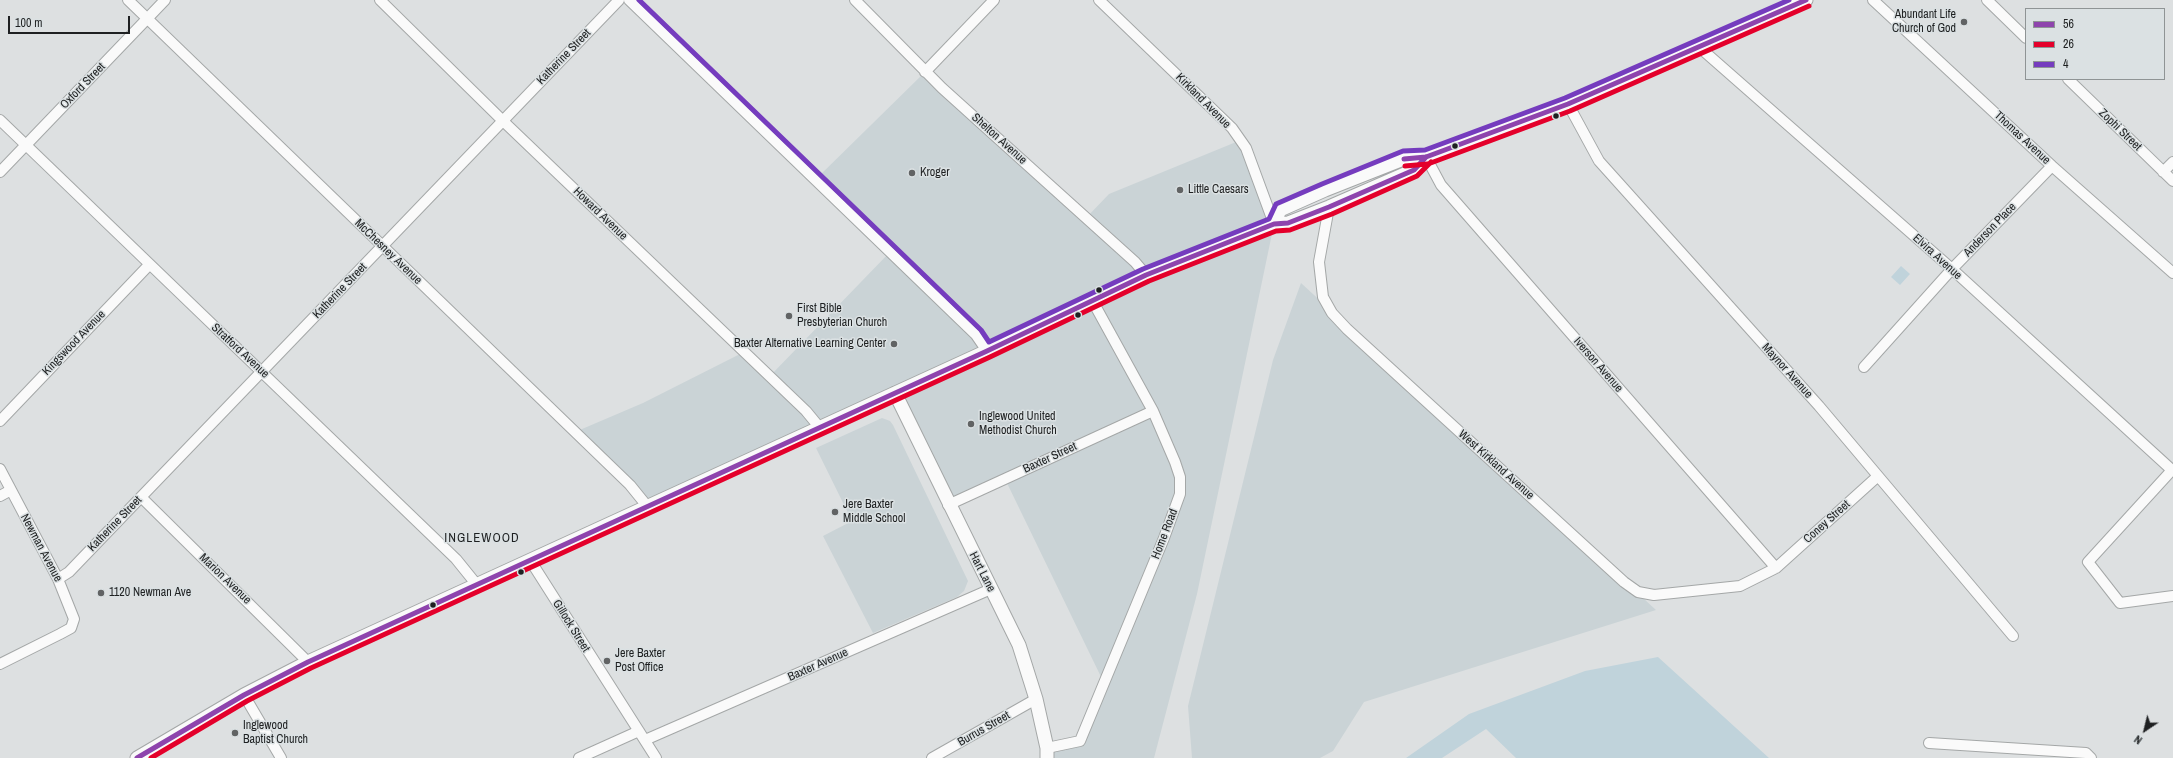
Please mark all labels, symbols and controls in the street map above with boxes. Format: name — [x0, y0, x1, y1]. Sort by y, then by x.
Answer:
scale bar — [10, 8, 132, 34]
place label: Abundant Life Church of God — [1892, 8, 1956, 36]
legend — [2025, 8, 2165, 80]
text: 100 m — [15, 15, 42, 31]
text: 56 — [2063, 16, 2074, 32]
marker: Abundant Life Church of God — [1959, 17, 1969, 27]
street label: Katherine Street — [534, 26, 594, 88]
text: 26 — [2063, 36, 2074, 52]
text: 4 — [2063, 56, 2068, 72]
street label: Oxford Street — [57, 60, 109, 112]
street label: Kirkland Avenue — [1172, 70, 1234, 132]
street label: Zophi Street — [2096, 106, 2144, 154]
street label: Thomas Avenue — [1991, 108, 2053, 168]
street label: Shelton Avenue — [968, 110, 1030, 168]
unlabelled marker — [1551, 111, 1561, 121]
unlabelled marker — [1450, 141, 1460, 151]
place label: Kroger — [920, 166, 950, 180]
marker: Kroger — [907, 168, 917, 178]
place label: Little Caesars — [1188, 183, 1249, 197]
street label: Howard Avenue — [570, 185, 630, 243]
marker: Little Caesars — [1175, 185, 1185, 195]
street label: Anderson Place — [1961, 200, 2019, 260]
street label: McChesney Avenue — [351, 216, 425, 288]
street label: Elvira Avenue — [1909, 231, 1965, 283]
street label: Katherine Street — [310, 260, 370, 322]
unlabelled marker — [1094, 285, 1104, 295]
place label: First Bible Presbyterian Church — [797, 302, 887, 330]
street label: Kingswood Avenue — [39, 308, 109, 378]
unlabelled marker — [1073, 310, 1083, 320]
marker: First Bible Presbyterian Church — [784, 311, 794, 321]
street label: Stratford Avenue — [208, 321, 272, 381]
street label: Iverson Avenue — [1570, 335, 1626, 395]
place label: Baxter Alternative Learning Center — [734, 337, 886, 351]
marker: Baxter Alternative Learning Center — [889, 339, 899, 349]
street label: Maynor Avenue — [1759, 341, 1815, 401]
place label: Inglewood United Methodist Church — [979, 410, 1057, 438]
marker: Inglewood United Methodist Church — [966, 419, 976, 429]
street label: West Kirkland Avenue — [1455, 427, 1537, 503]
street label: Baxter Street — [1021, 439, 1079, 477]
street label: Katherine Street — [85, 493, 145, 555]
street label: Coney Street — [1801, 497, 1853, 547]
place label: Jere Baxter Middle School — [843, 498, 905, 526]
marker: Jere Baxter Middle School — [830, 507, 840, 517]
street label: Home Road — [1149, 507, 1181, 561]
street label: Newman Avenue — [17, 512, 65, 584]
district label: INGLEWOOD — [444, 531, 520, 547]
street label: Hart Lane — [966, 549, 998, 595]
street label: Marion Avenue — [196, 551, 254, 607]
unlabelled marker — [516, 567, 526, 577]
place label: 1120 Newman Ave — [109, 586, 191, 600]
marker: 1120 Newman Ave — [96, 588, 106, 598]
street label: Gillock Street — [549, 597, 593, 655]
unlabelled marker — [428, 600, 438, 610]
street label: Baxter Avenue — [786, 645, 850, 685]
place label: Jere Baxter Post Office — [615, 647, 665, 675]
marker: Jere Baxter Post Office — [602, 656, 612, 666]
street label: Burrus Street — [955, 708, 1013, 750]
north arrow — [2125, 710, 2165, 750]
place label: Inglewood Baptist Church — [243, 719, 308, 747]
marker: Inglewood Baptist Church — [230, 728, 240, 738]
text: N — [2131, 732, 2145, 747]

